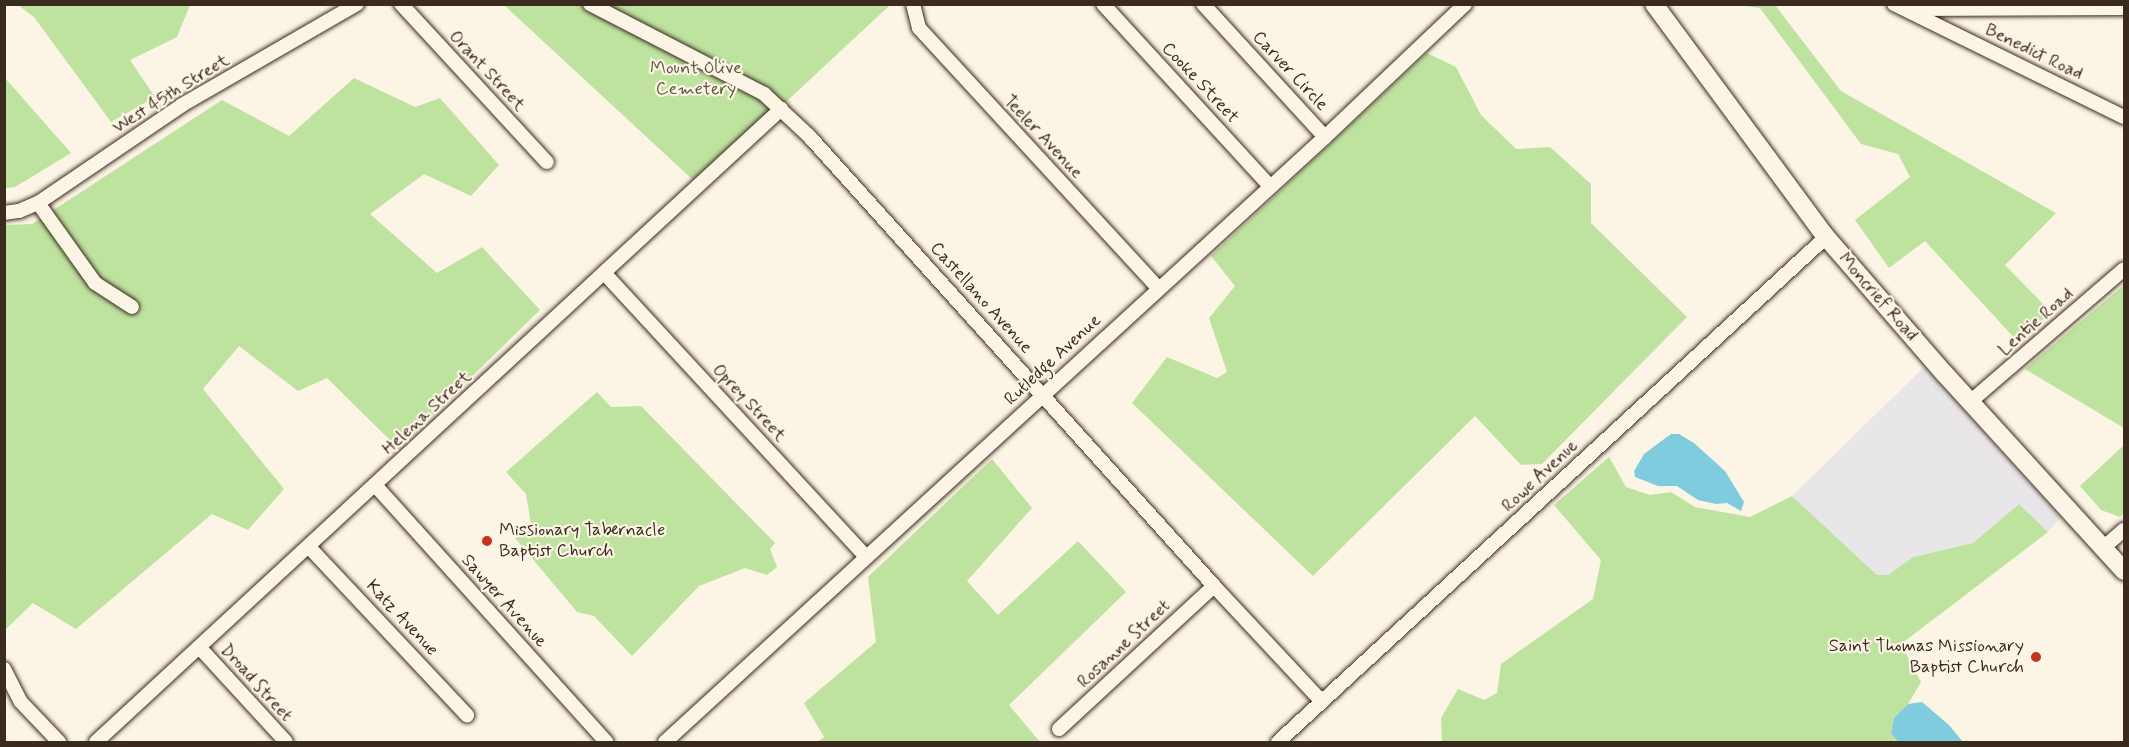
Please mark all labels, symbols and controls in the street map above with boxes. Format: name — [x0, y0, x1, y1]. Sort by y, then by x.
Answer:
street label: Benedict Road — [1981, 19, 2087, 85]
street label: Orant Street — [444, 26, 530, 116]
street label: Carver Circle — [1247, 26, 1333, 116]
street label: Cooke Street — [1157, 38, 1243, 128]
street label: West 45th Street — [109, 49, 233, 139]
park label: Mount Olive Cemetery — [650, 58, 742, 100]
street label: Teeler Avenue — [999, 91, 1087, 183]
street label: Castellano Avenue — [925, 238, 1037, 358]
street label: Moncrief Road — [1834, 249, 1922, 345]
street label: Lentie Road — [1994, 284, 2078, 360]
street label: Rutledge Avenue — [1000, 310, 1106, 410]
street label: Oprey Street — [707, 360, 791, 446]
street label: Helena Street — [378, 366, 476, 460]
street label: Rowe Avenue — [1496, 434, 1584, 518]
place label: Missionary Tabernacle Baptist Church — [499, 520, 665, 562]
marker: Missionary Tabernacle Baptist Church — [480, 534, 494, 548]
street label: Sawyer Avenue — [457, 551, 551, 651]
street label: Katz Avenue — [361, 575, 443, 661]
street label: Rosanne Street — [1072, 594, 1176, 694]
place label: Saint Thomas Missionary Baptist Church — [1834, 636, 2024, 678]
street label: Droad Street — [214, 638, 298, 728]
marker: Saint Thomas Missionary Baptist Church — [2029, 650, 2043, 664]

